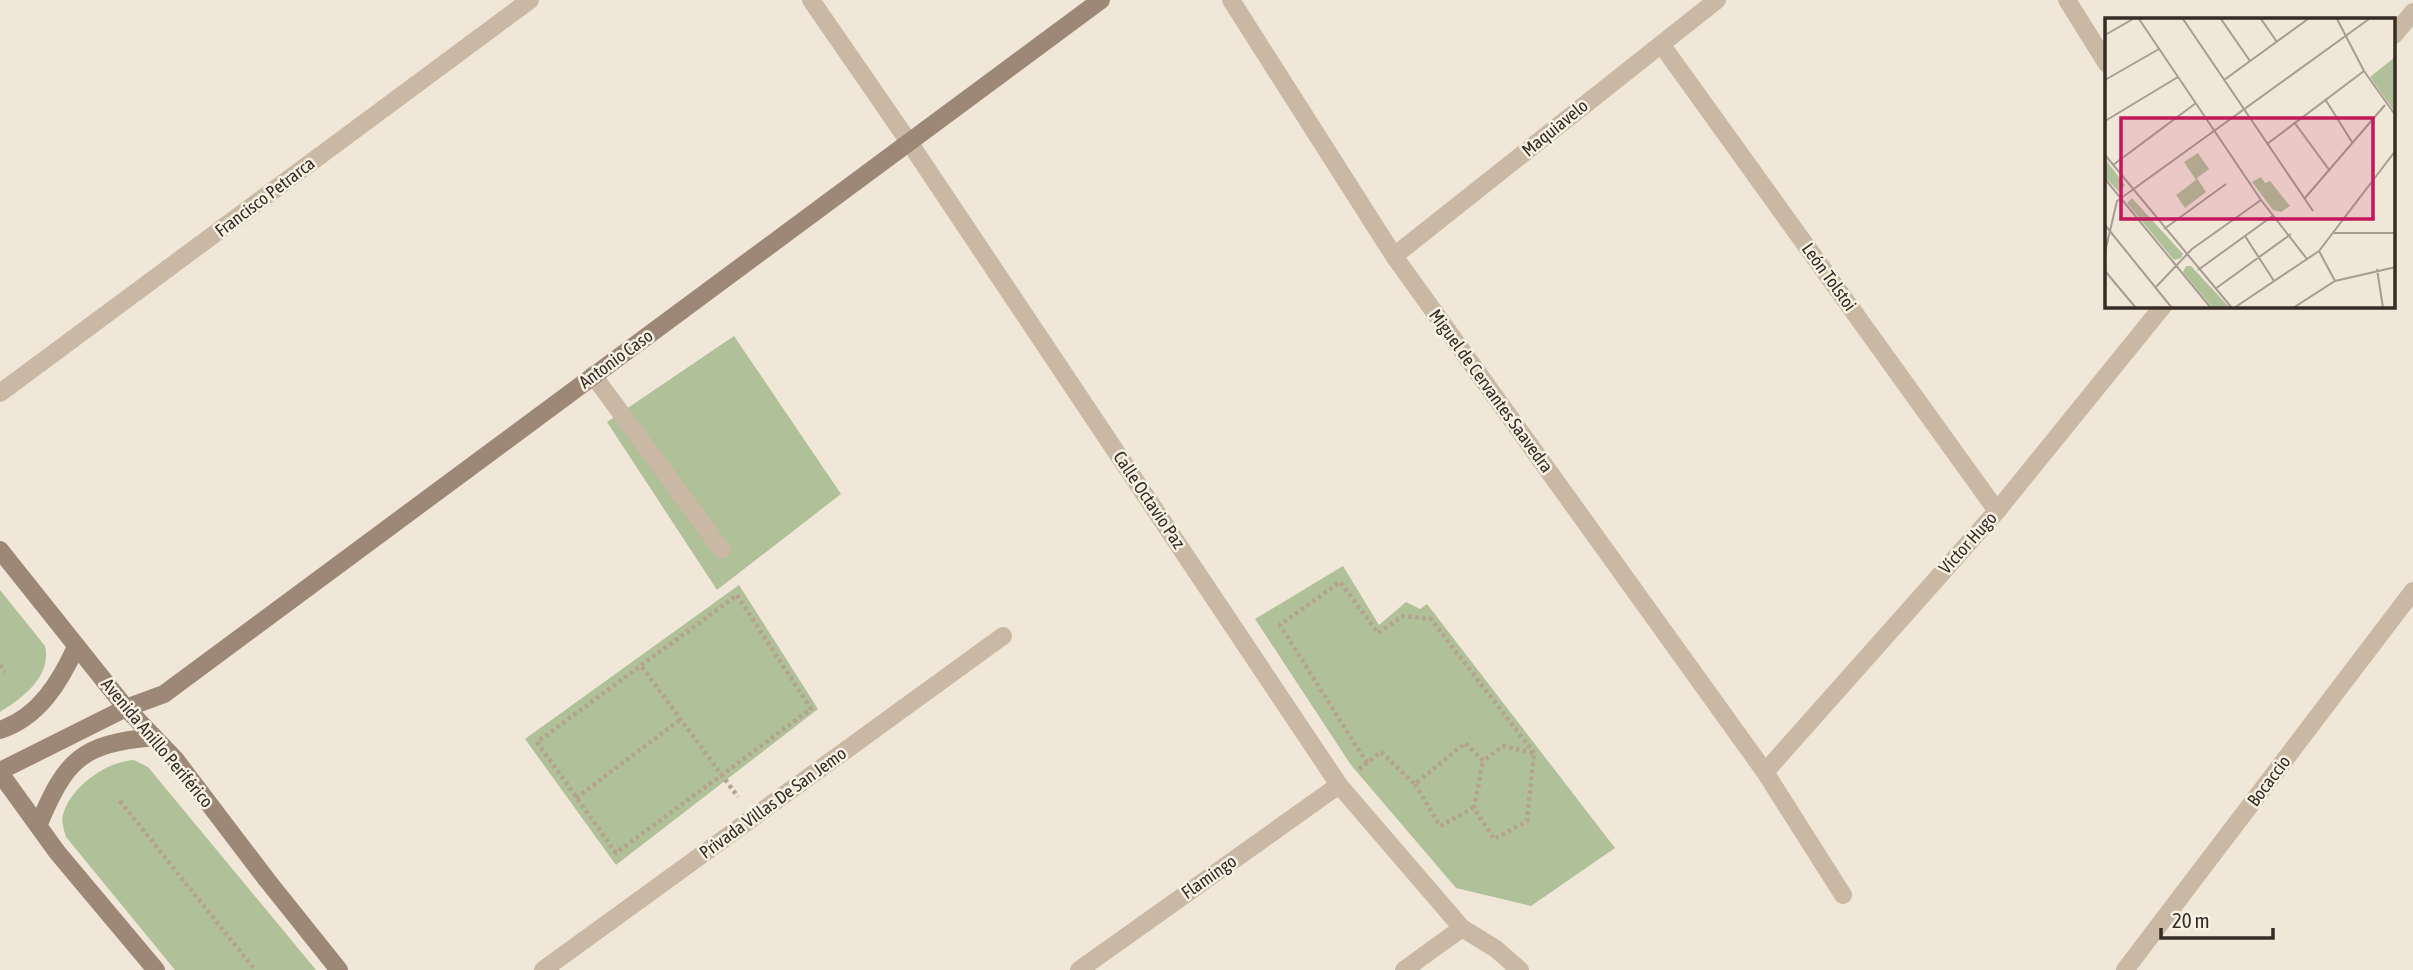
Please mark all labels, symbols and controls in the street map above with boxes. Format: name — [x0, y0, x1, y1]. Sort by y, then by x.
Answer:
inset map — [2105, 18, 2396, 308]
street label: Maquiavelo — [1518, 95, 1592, 161]
street label: Francisco Petrarca — [211, 152, 319, 241]
street label: León Tolstoi — [1798, 239, 1861, 315]
street label: Miguel de Cervantes Saavedra — [1425, 305, 1558, 476]
street label: Antonio Caso — [575, 325, 657, 392]
street label: Calle Octavio Paz — [1109, 447, 1190, 553]
street label: Víctor Hugo — [1934, 507, 2001, 578]
street label: Avenida Anillo Periférico — [97, 674, 218, 812]
street label: Privada Villas De San Jemo — [695, 742, 850, 863]
street label: Bocaccio — [2243, 751, 2294, 810]
street label: Flamingo — [1177, 850, 1240, 903]
scale bar — [2161, 897, 2273, 941]
text: 20 m — [2172, 908, 2210, 932]

